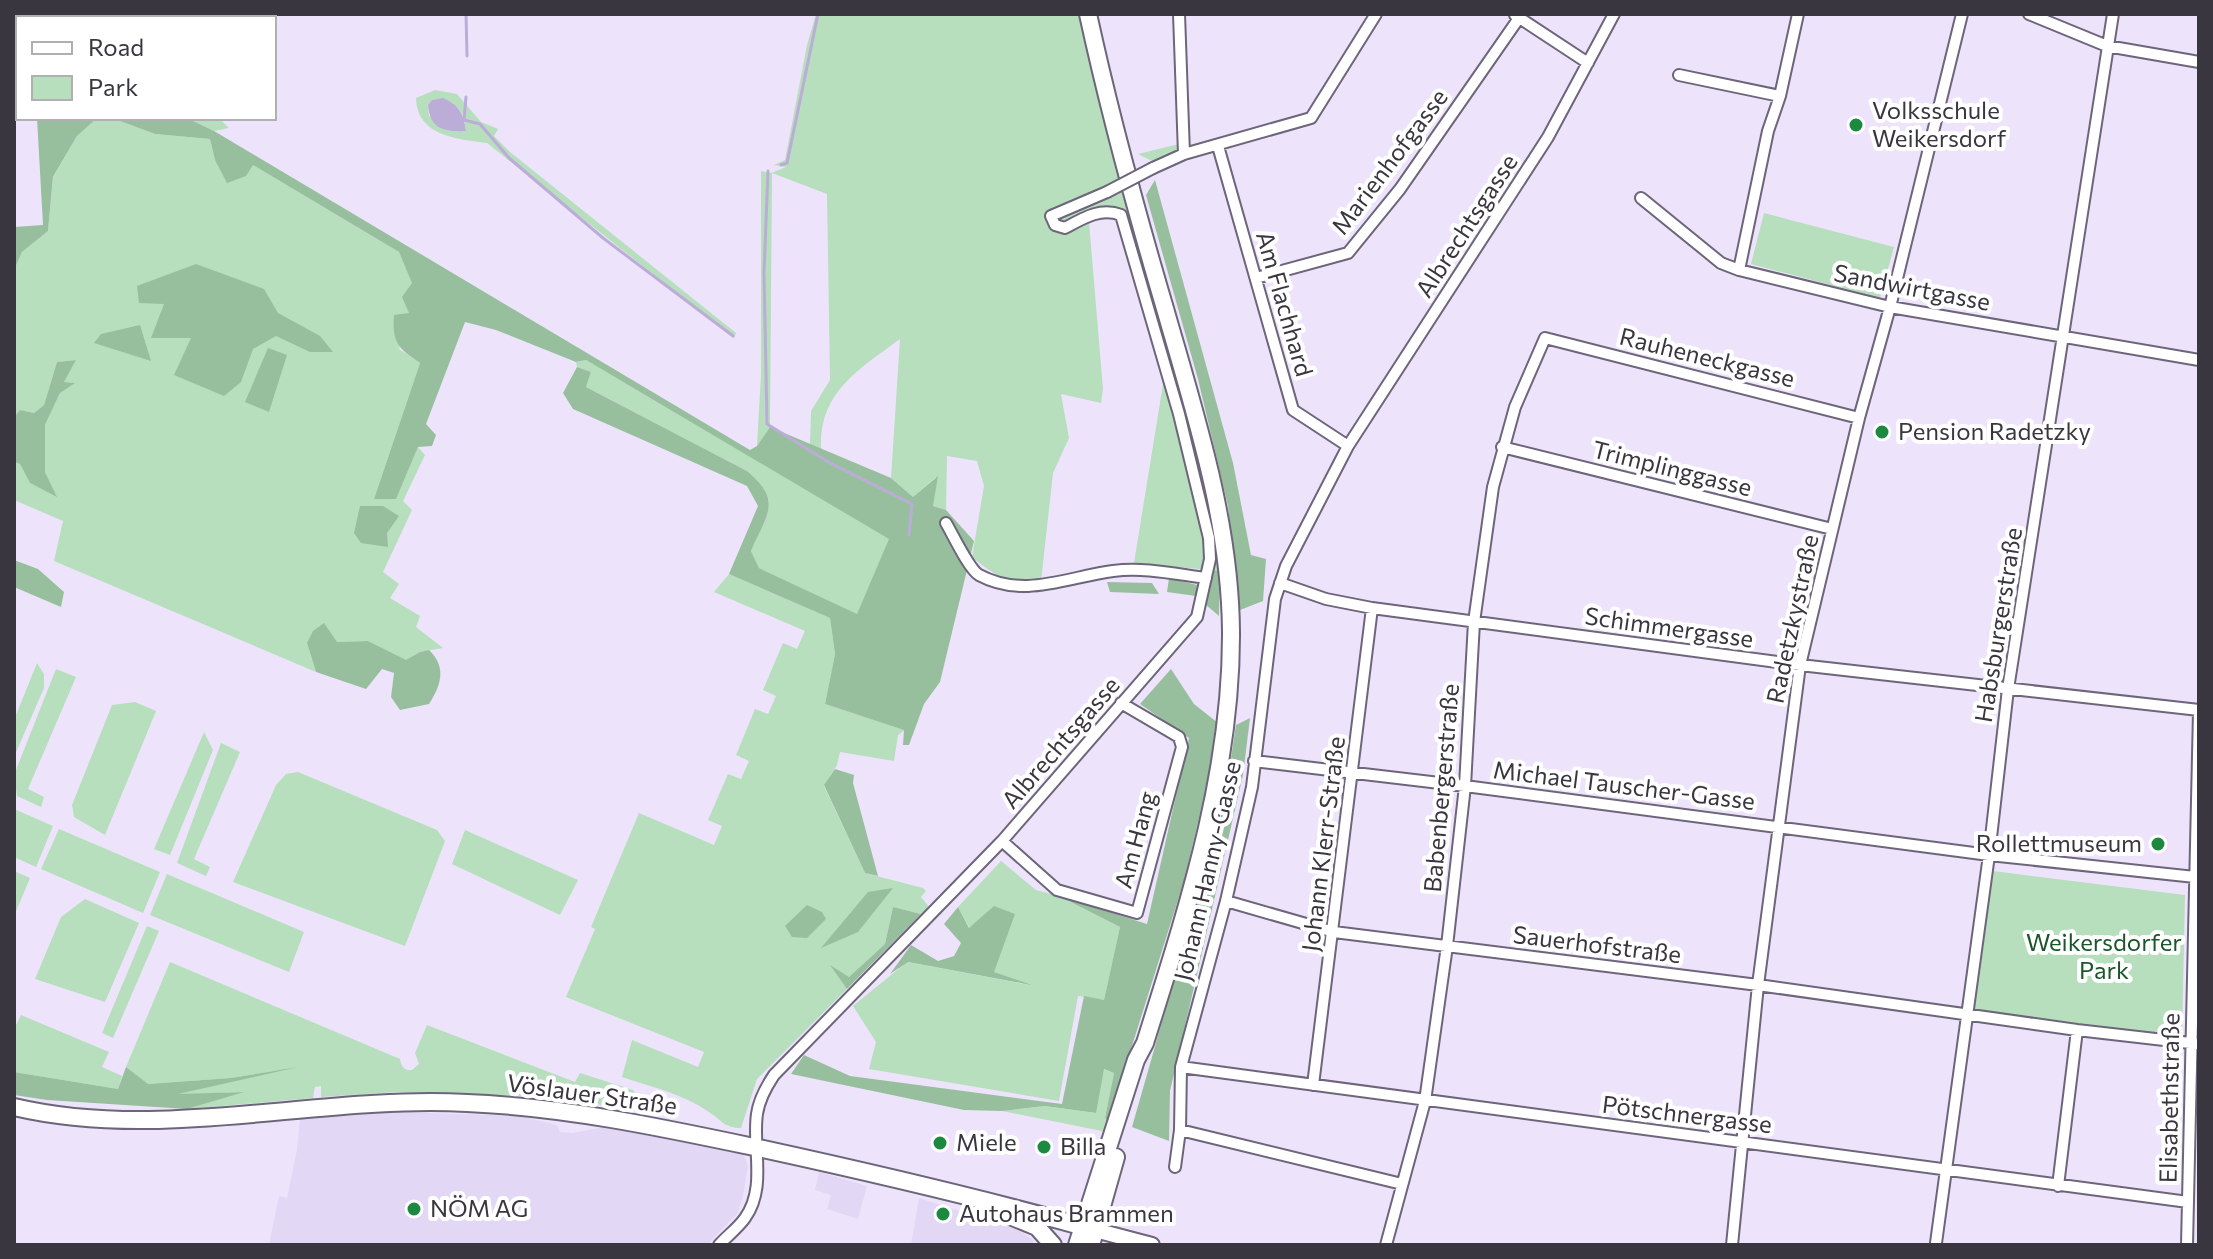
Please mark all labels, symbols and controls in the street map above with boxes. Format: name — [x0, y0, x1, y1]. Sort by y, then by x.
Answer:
legend — [16, 16, 276, 120]
text: Road — [88, 32, 144, 61]
text: Park — [88, 72, 138, 101]
street label: Marienhofgasse — [1325, 83, 1453, 240]
place label: Volksschule Weikersdorf — [1872, 95, 2007, 152]
marker: Volksschule Weikersdorf — [1847, 116, 1865, 134]
street label: Albrechtsgasse — [1409, 148, 1523, 302]
street label: Am Flachhard — [1251, 228, 1320, 379]
street label: Sandwirtgasse — [1832, 257, 1993, 316]
street label: Rauheneckgasse — [1617, 321, 1798, 392]
place label: Pension Radetzky — [1898, 416, 2091, 445]
marker: Pension Radetzky — [1873, 423, 1891, 441]
street label: Trimplinggasse — [1590, 434, 1755, 501]
street label: Habsburgerstraße — [1968, 525, 2027, 724]
street label: Radetzkystraße — [1759, 532, 1824, 706]
street label: Schimmergasse — [1583, 600, 1755, 653]
street label: Albrechtsgasse — [995, 670, 1125, 814]
street label: Babenbergerstraße — [1417, 682, 1464, 893]
street label: Johann Klerr-Straße — [1295, 735, 1350, 953]
street label: Michael Tauscher-Gasse — [1492, 754, 1757, 815]
street label: Johann Hanny-Gasse — [1167, 758, 1246, 983]
street label: Am Hang — [1108, 788, 1161, 891]
place label: Rollettmuseum — [1976, 828, 2142, 857]
marker: Rollettmuseum — [2149, 835, 2167, 853]
street label: Sauerhofstraße — [1511, 919, 1683, 968]
park label: Weikersdorfer Park — [2026, 927, 2182, 984]
street label: Elisabethstraße — [2153, 1013, 2184, 1183]
street label: Vöslauer Straße — [505, 1067, 679, 1120]
street label: Pötschnergasse — [1601, 1089, 1774, 1138]
place label: Miele — [956, 1127, 1017, 1156]
place label: Billa — [1060, 1131, 1106, 1160]
marker: Miele — [931, 1134, 949, 1152]
marker: Billa — [1035, 1138, 1053, 1156]
place label: NÖM AG — [430, 1193, 528, 1222]
place label: Autohaus Brammen — [959, 1198, 1174, 1227]
marker: NÖM AG — [405, 1200, 423, 1218]
marker: Autohaus Brammen — [934, 1205, 952, 1223]

